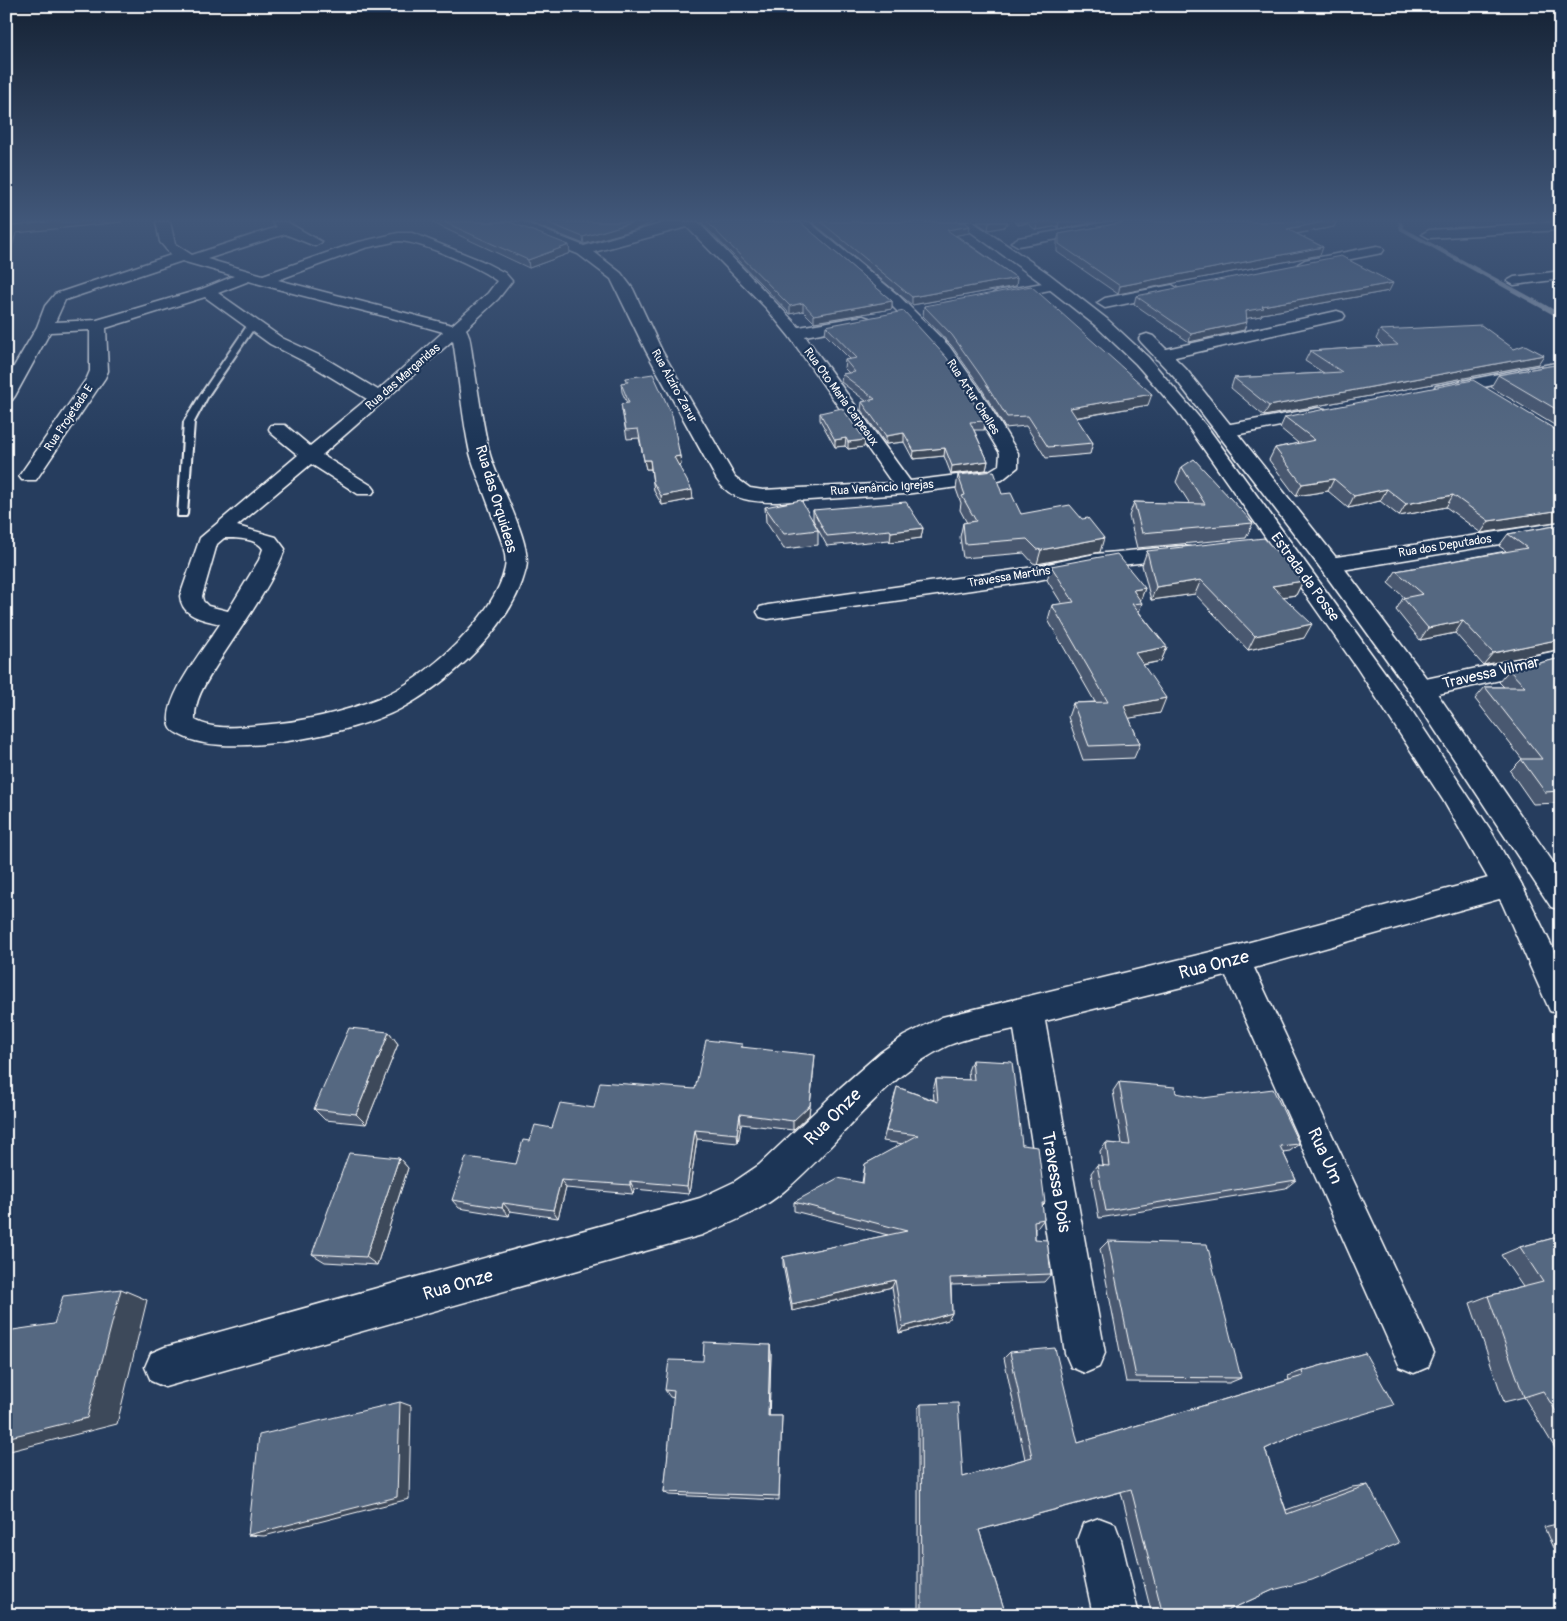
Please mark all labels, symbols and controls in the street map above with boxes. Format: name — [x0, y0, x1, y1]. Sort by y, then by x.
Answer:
street label: Rua das Margaridas — [363, 340, 444, 413]
street label: Rua Oto Maria Carpeaux — [800, 345, 882, 449]
street label: Rua Alziro Zarur — [648, 347, 701, 426]
street label: Rua Artur Chelles — [943, 356, 1003, 438]
street label: Rua Projetada E — [41, 382, 97, 454]
street label: Rua das Orquideas — [471, 443, 521, 555]
street label: Rua Venâncio Igrejas — [830, 477, 935, 499]
street label: Estrada da Posse — [1266, 529, 1344, 626]
street label: Rua dos Deputados — [1397, 531, 1493, 561]
street label: Travessa Martins — [967, 563, 1052, 591]
street label: Travessa Vilmar — [1441, 652, 1542, 693]
street label: Rua Onze — [1176, 945, 1252, 985]
street label: Rua Onze — [800, 1083, 867, 1150]
street label: Rua Um — [1302, 1124, 1348, 1188]
street label: Travessa Dois — [1036, 1130, 1076, 1234]
street label: Rua Onze — [420, 1264, 496, 1306]

